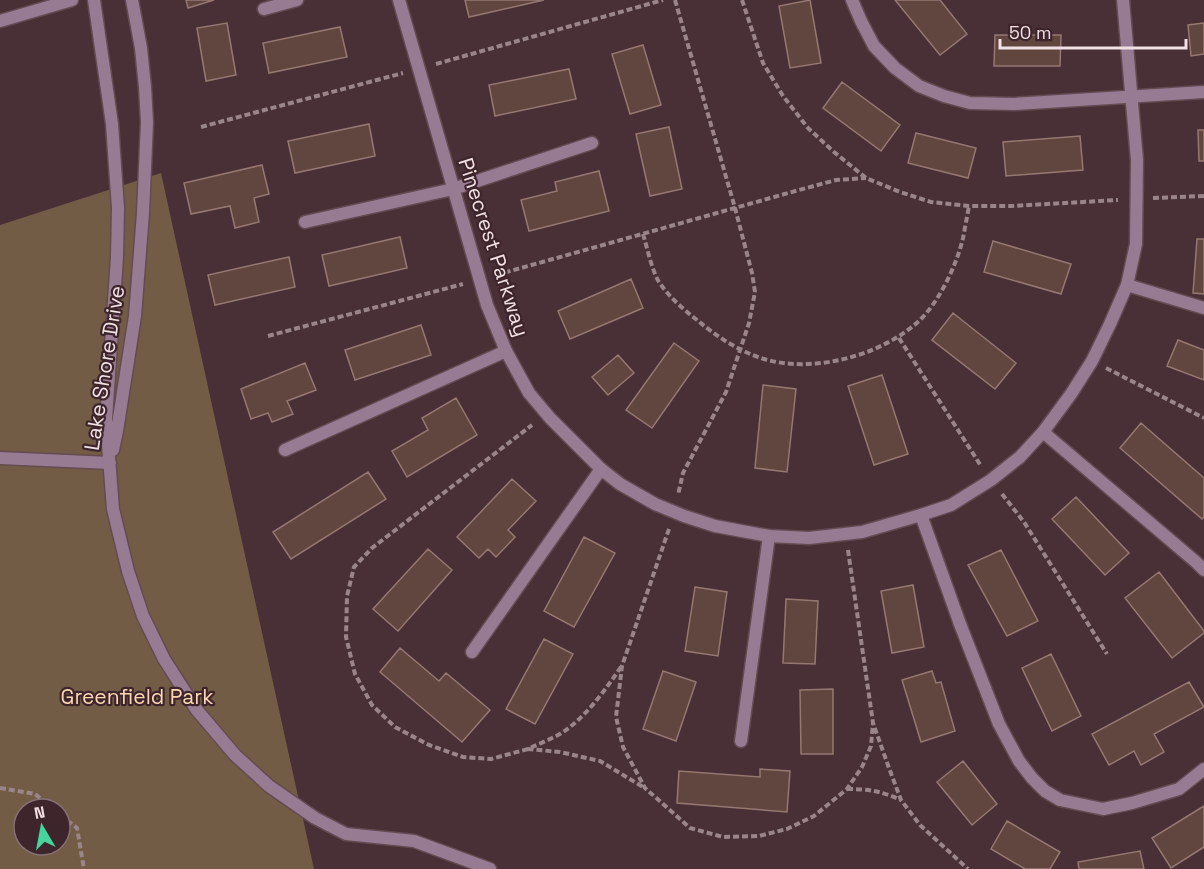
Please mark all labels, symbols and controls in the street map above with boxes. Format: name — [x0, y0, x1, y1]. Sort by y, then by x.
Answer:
scale bar — [1000, 12, 1186, 50]
text: 50 m — [1009, 21, 1051, 44]
street label: Pinecrest Parkway — [452, 154, 536, 340]
street label: Lake Shore Drive — [78, 284, 130, 452]
park label: Greenfield Park — [61, 683, 213, 710]
north arrow — [12, 797, 72, 857]
text: N — [32, 801, 47, 824]

